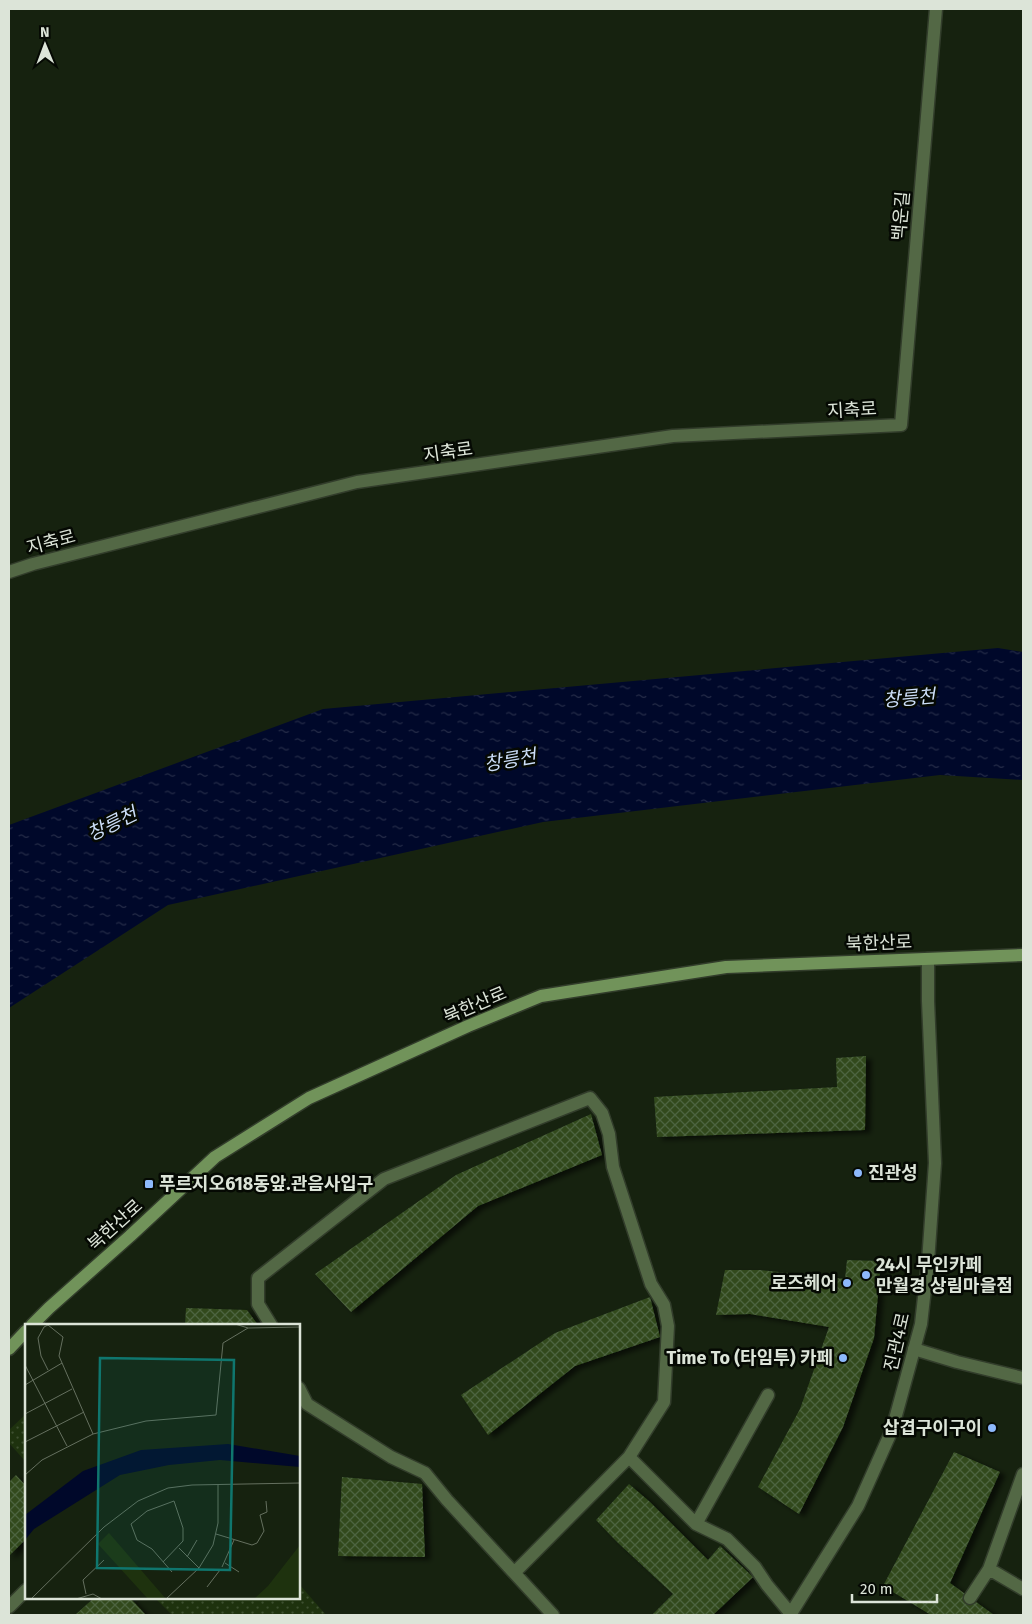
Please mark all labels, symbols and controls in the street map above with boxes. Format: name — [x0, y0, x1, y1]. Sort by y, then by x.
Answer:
north arrow — [20, 20, 70, 70]
text: N — [40, 24, 50, 41]
street label: 백운길 — [888, 190, 914, 242]
street label: 지축로 — [827, 398, 877, 422]
street label: 지축로 — [422, 438, 474, 466]
street label: 지축로 — [24, 525, 78, 559]
water label: 창릉천 — [882, 684, 938, 712]
water label: 창릉천 — [482, 744, 539, 776]
water label: 창릉천 — [83, 802, 142, 846]
street label: 북한산로 — [846, 931, 912, 955]
street label: 북한산로 — [440, 982, 510, 1028]
place label: 진관성 — [868, 1162, 918, 1184]
marker: 진관성 — [852, 1167, 864, 1179]
place label: 푸르지오618동앞.관음사입구 — [159, 1173, 373, 1195]
marker: 푸르지오618동앞.관음사입구 — [143, 1178, 155, 1190]
street label: 북한산로 — [83, 1195, 147, 1255]
place label: 24시 무인카페 만월경 상림마을점 — [876, 1254, 1013, 1297]
marker: 24시 무인카페 만월경 상림마을점 — [860, 1269, 872, 1281]
place label: 로즈헤어 — [771, 1272, 837, 1294]
marker: 로즈헤어 — [841, 1277, 853, 1289]
street label: 진관4로 — [880, 1311, 914, 1373]
inset map — [25, 1324, 300, 1599]
place label: Time To (타임투) 카페 — [667, 1347, 833, 1369]
marker: Time To (타임투) 카페 — [837, 1352, 849, 1364]
place label: 삽겹구이구이 — [883, 1417, 982, 1439]
marker: 삽겹구이구이 — [986, 1422, 998, 1434]
scale bar — [852, 1572, 937, 1604]
text: 20 m — [860, 1580, 893, 1598]

